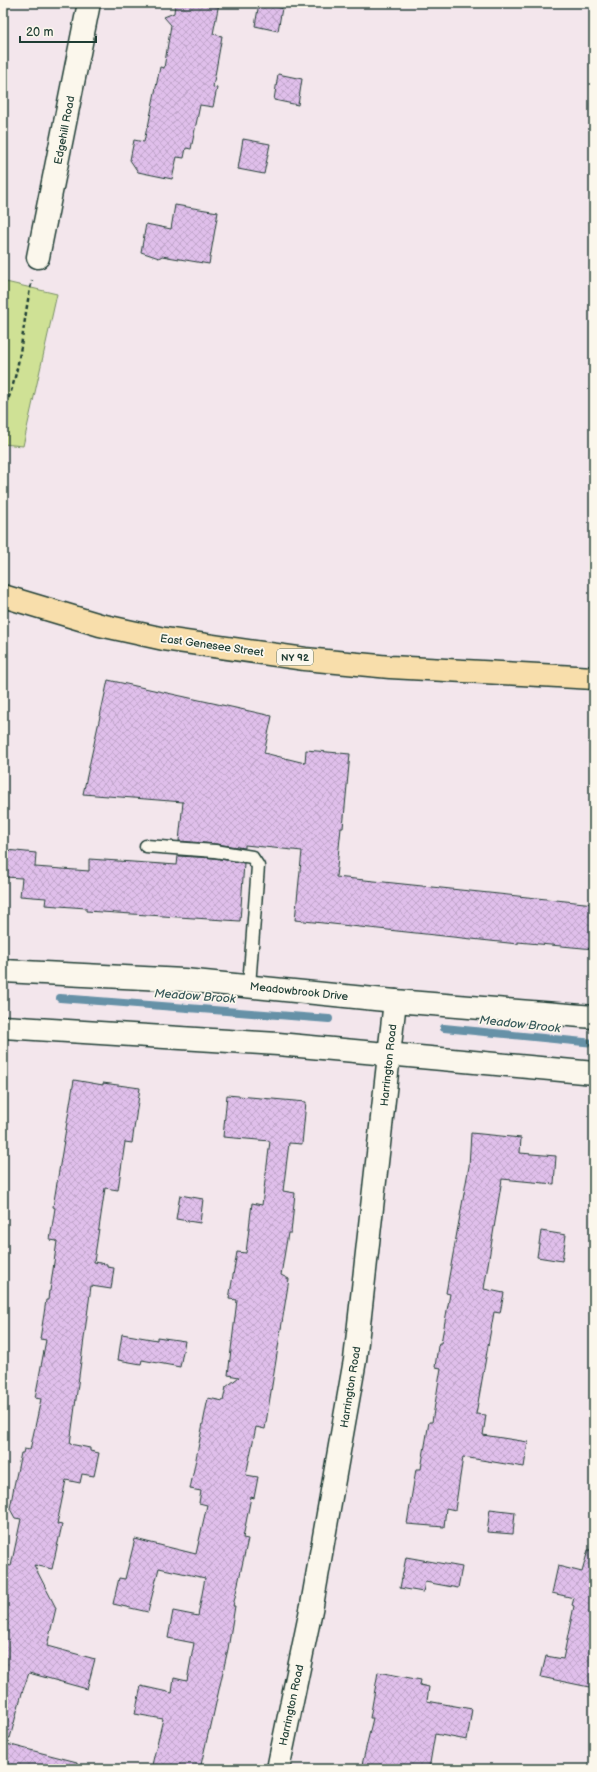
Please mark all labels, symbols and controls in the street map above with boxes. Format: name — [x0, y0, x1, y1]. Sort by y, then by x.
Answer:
scale bar — [20, 18, 96, 44]
text: 20 m — [26, 25, 53, 40]
street label: Edgehill Road — [51, 95, 78, 165]
street label: East Genesee Street — [159, 632, 265, 659]
road number: NY 92 — [277, 649, 313, 665]
street label: Meadowbrook Drive — [249, 980, 349, 1003]
water label: Meadow Brook — [154, 986, 237, 1007]
water label: Meadow Brook — [479, 1013, 562, 1036]
street label: Harrington Road — [378, 1023, 399, 1107]
street label: Harrington Road — [338, 1345, 363, 1429]
street label: Harrington Road — [277, 1663, 306, 1747]

